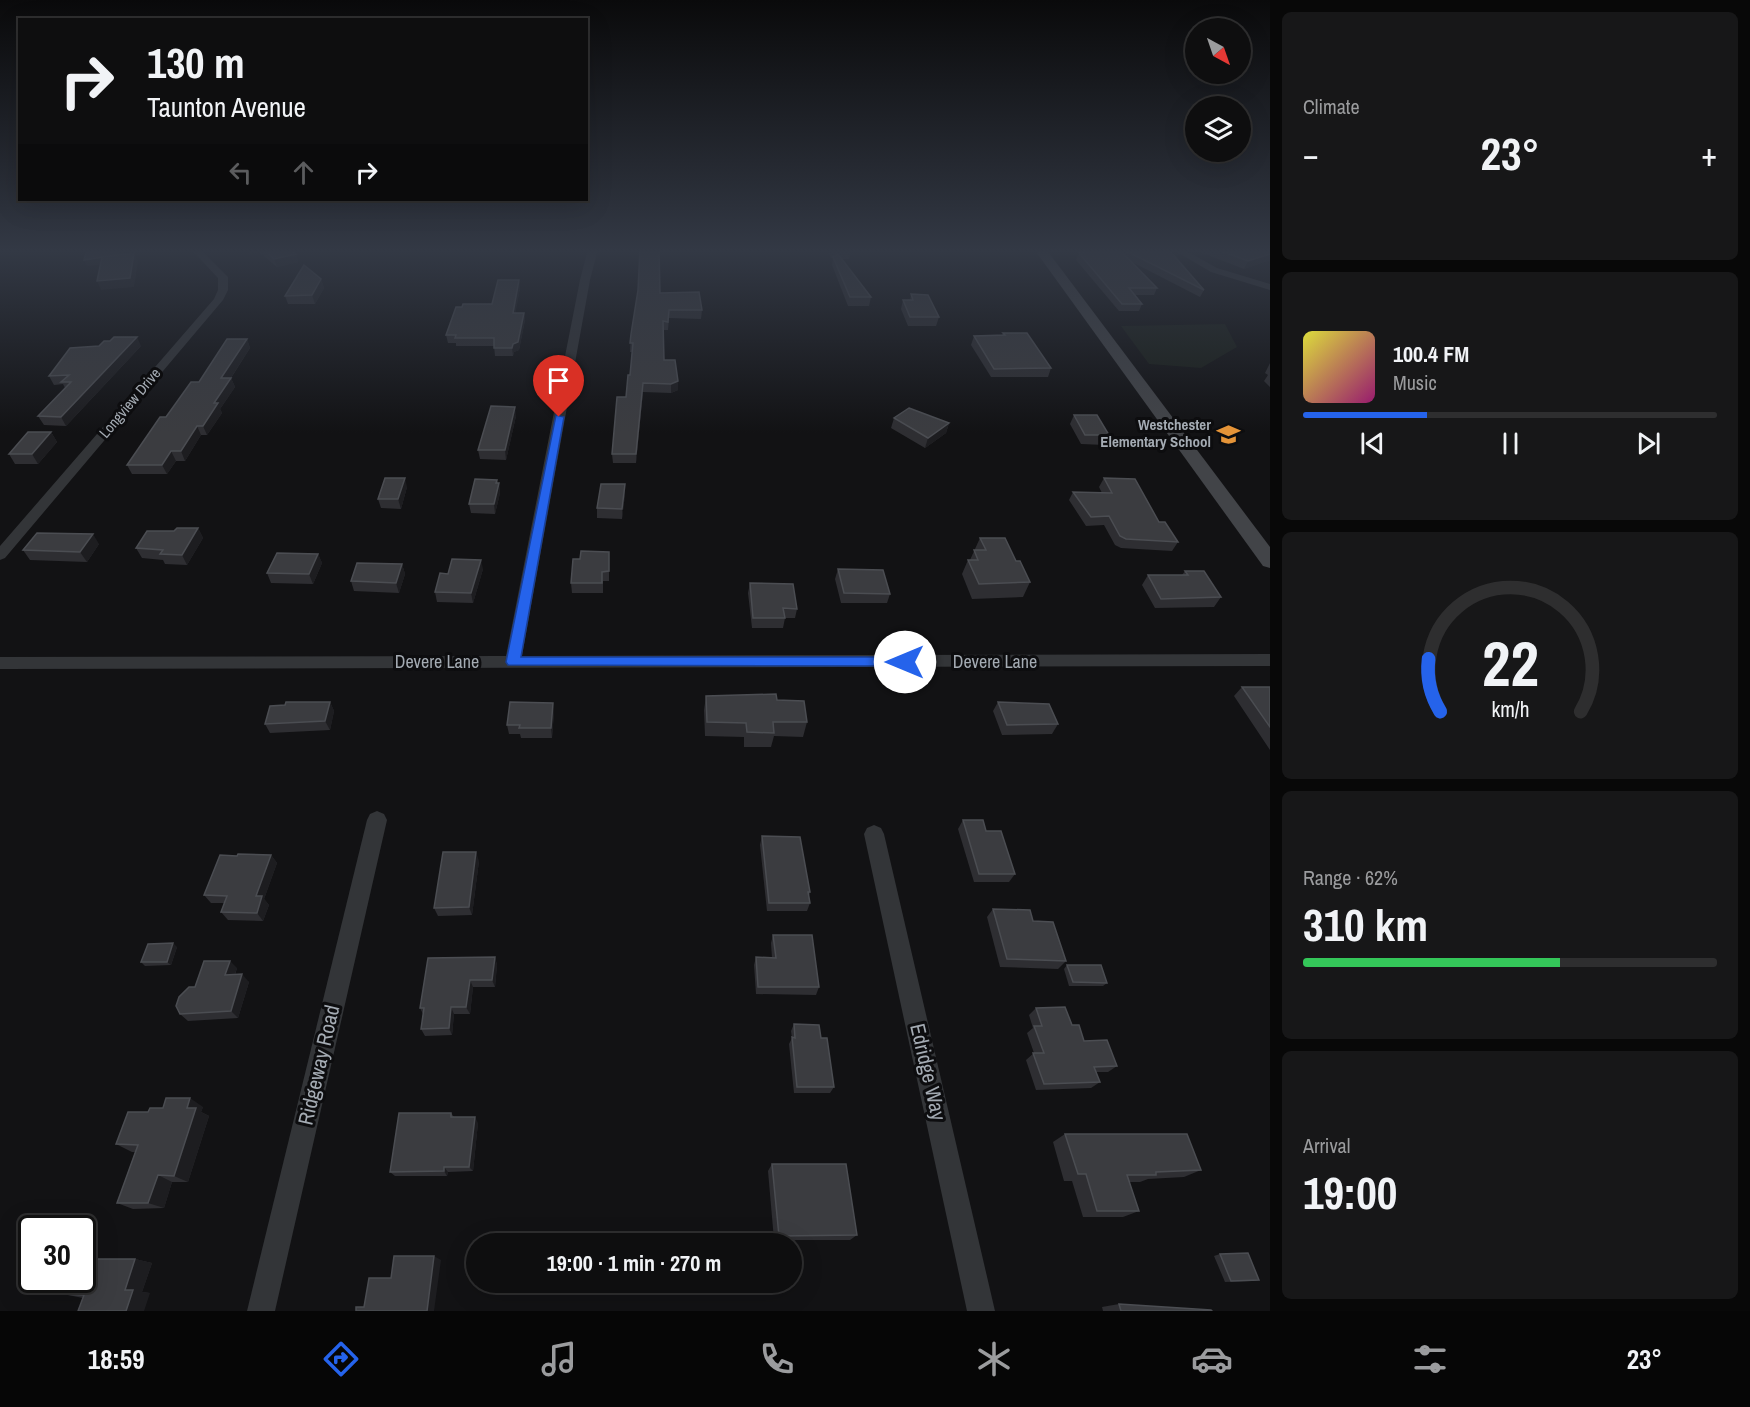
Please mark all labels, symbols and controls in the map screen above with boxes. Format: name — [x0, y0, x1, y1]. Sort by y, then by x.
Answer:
north arrow — [1185, 18, 1251, 84]
map controls — [1185, 18, 1251, 162]
text: 130 m — [147, 35, 245, 91]
icon: right — [48, 42, 126, 120]
text: Taunton Avenue — [147, 89, 306, 125]
text: Climate — [1303, 93, 1360, 120]
button: layers — [1185, 96, 1251, 162]
text: 23° — [1480, 123, 1540, 184]
text: − — [1303, 132, 1319, 176]
text: + — [1701, 132, 1717, 176]
icon: left — [224, 156, 257, 189]
icon: ahead — [287, 156, 320, 189]
icon: right — [350, 156, 383, 189]
text: 100.4 FM — [1393, 339, 1469, 369]
pin — [533, 355, 584, 417]
street label: Longview Drive — [94, 363, 165, 442]
icon: arrive — [542, 364, 575, 397]
text: Music — [1393, 369, 1437, 396]
place label: Westchester Elementary School — [1100, 414, 1211, 452]
school or university icon: Westchester Elementary School — [1216, 421, 1242, 447]
icon: previous — [1356, 427, 1389, 460]
icon: pause — [1494, 427, 1527, 460]
icon: next — [1632, 427, 1665, 460]
text: 22 — [1482, 622, 1538, 706]
position arrow — [873, 630, 937, 694]
street label: Devere Lane — [395, 649, 479, 674]
street label: Devere Lane — [953, 649, 1037, 674]
text: km/h — [1491, 696, 1529, 725]
text: Range · 62% — [1303, 864, 1398, 891]
text: 310 km — [1303, 894, 1428, 955]
street label: Ridgeway Road — [291, 1002, 346, 1128]
street label: Edridge Way — [903, 1020, 954, 1124]
text: Arrival — [1303, 1132, 1350, 1159]
text: 19:00 — [1303, 1162, 1397, 1223]
speed limit sign: 30 — [18, 1215, 96, 1293]
text: 19:00 · 1 min · 270 m — [547, 1248, 721, 1278]
icon: directions — [320, 1338, 362, 1380]
icon: music — [538, 1338, 580, 1380]
icon: phone — [756, 1338, 798, 1380]
icon: climate — [973, 1338, 1015, 1380]
icon: car — [1191, 1338, 1233, 1380]
icon: filters — [1409, 1338, 1451, 1380]
text: 18:59 — [88, 1341, 144, 1377]
text: 23° — [1627, 1341, 1662, 1377]

